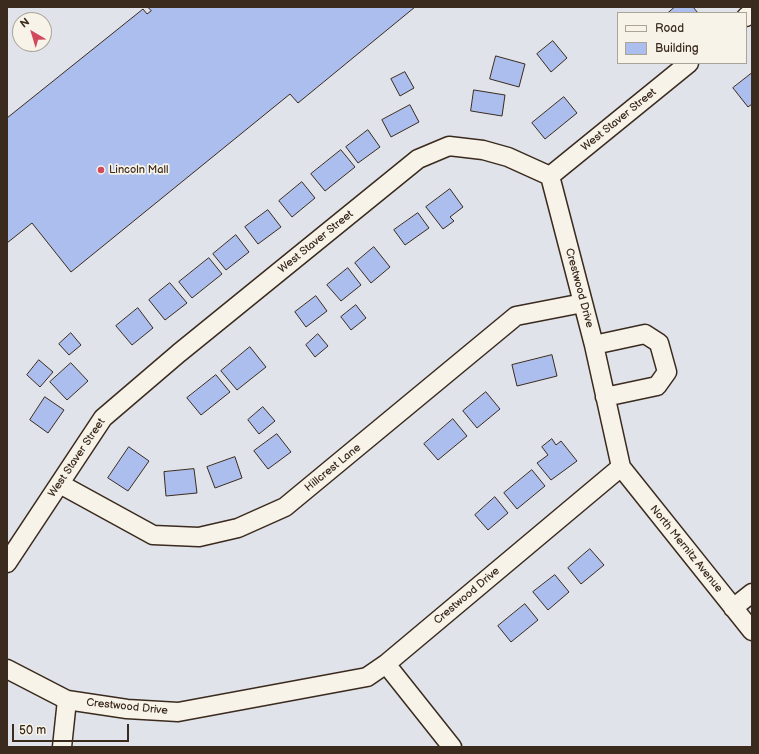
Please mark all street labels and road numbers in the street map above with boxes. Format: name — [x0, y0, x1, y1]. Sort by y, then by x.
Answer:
street label: West Staver Street — [579, 86, 659, 154]
street label: West Staver Street — [276, 208, 356, 276]
street label: Crestwood Drive — [562, 247, 596, 329]
street label: West Staver Street — [46, 416, 108, 500]
street label: Hillcrest Lane — [302, 441, 364, 495]
street label: North Mernitz Avenue — [647, 503, 725, 595]
street label: Crestwood Drive — [431, 565, 503, 627]
street label: Crestwood Drive — [86, 696, 168, 718]

